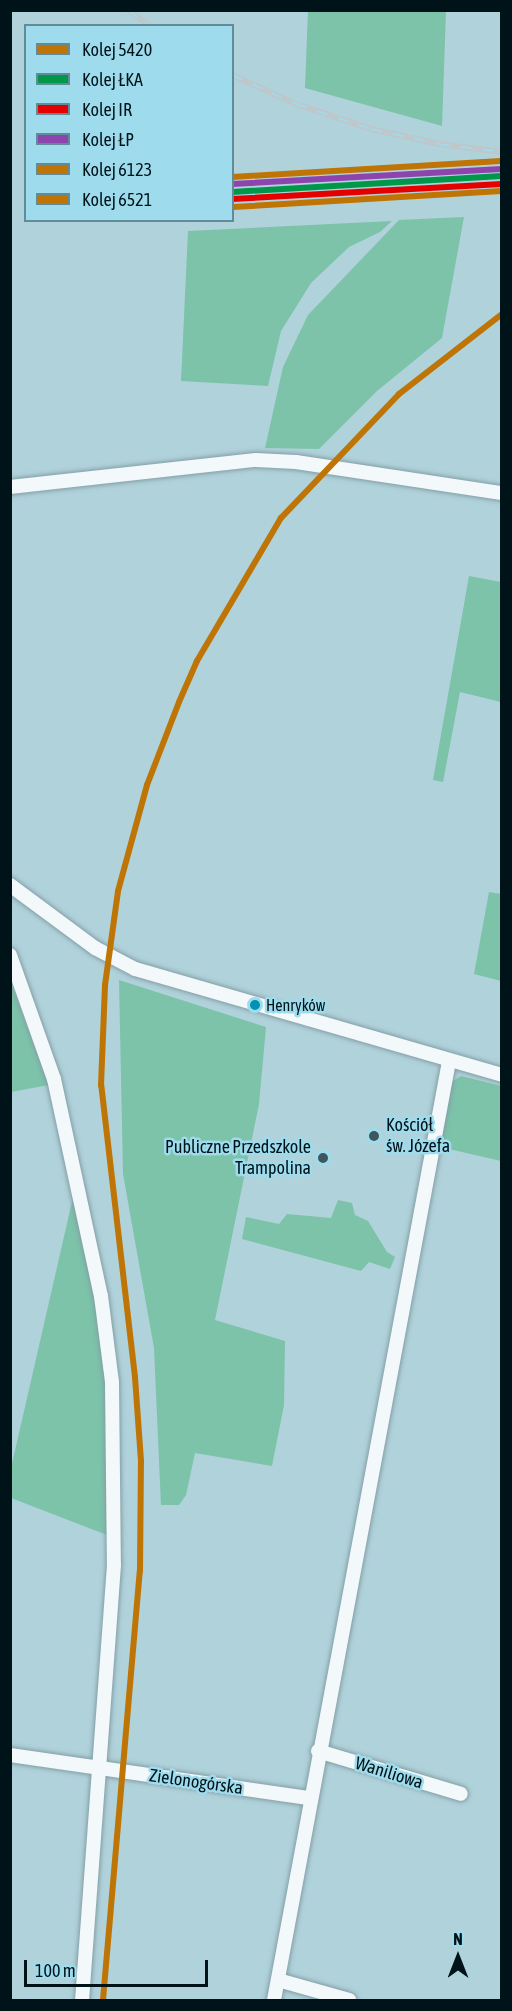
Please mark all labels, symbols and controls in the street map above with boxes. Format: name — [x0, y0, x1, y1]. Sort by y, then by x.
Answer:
legend — [24, 24, 234, 222]
text: Kolej 5420 — [82, 39, 152, 60]
text: Kolej ŁKA — [82, 69, 143, 90]
text: Kolej IR — [82, 99, 132, 120]
text: Kolej ŁP — [82, 129, 134, 150]
text: Kolej 6123 — [82, 159, 152, 180]
text: Kolej 6521 — [82, 189, 152, 210]
place label: Henryków — [266, 995, 325, 1015]
marker: Henryków — [249, 999, 261, 1011]
place label: Kościół św. Józefa — [386, 1115, 450, 1158]
marker: Kościół św. Józefa — [367, 1129, 381, 1143]
place label: Publiczne Przedszkole Trampolina — [165, 1137, 311, 1180]
marker: Publiczne Przedszkole Trampolina — [316, 1151, 330, 1165]
street label: Waniliowa — [352, 1752, 426, 1794]
street label: Zielonogórska — [148, 1765, 244, 1799]
north arrow — [428, 1927, 488, 1987]
text: N — [453, 1930, 463, 1948]
scale bar — [27, 1948, 212, 1986]
text: 100 m — [35, 1960, 76, 1981]

